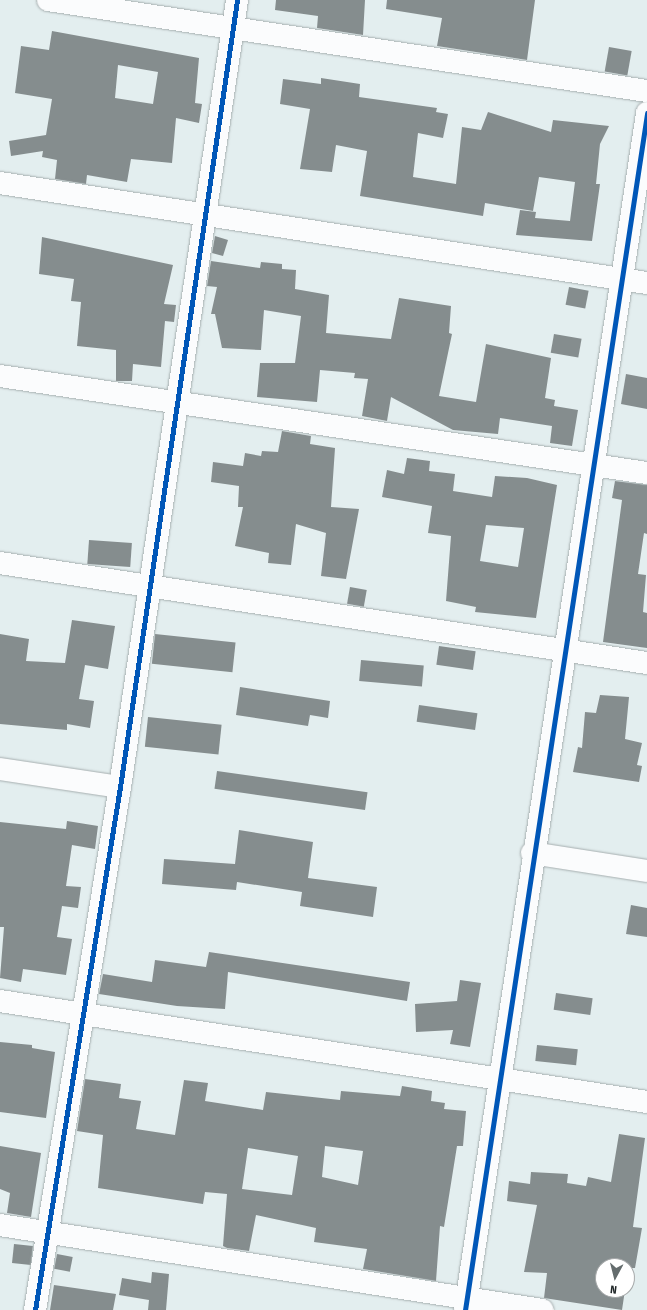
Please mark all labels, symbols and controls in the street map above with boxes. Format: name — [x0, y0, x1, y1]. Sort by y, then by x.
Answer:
north arrow — [595, 1258, 635, 1298]
text: N — [610, 1283, 618, 1296]

